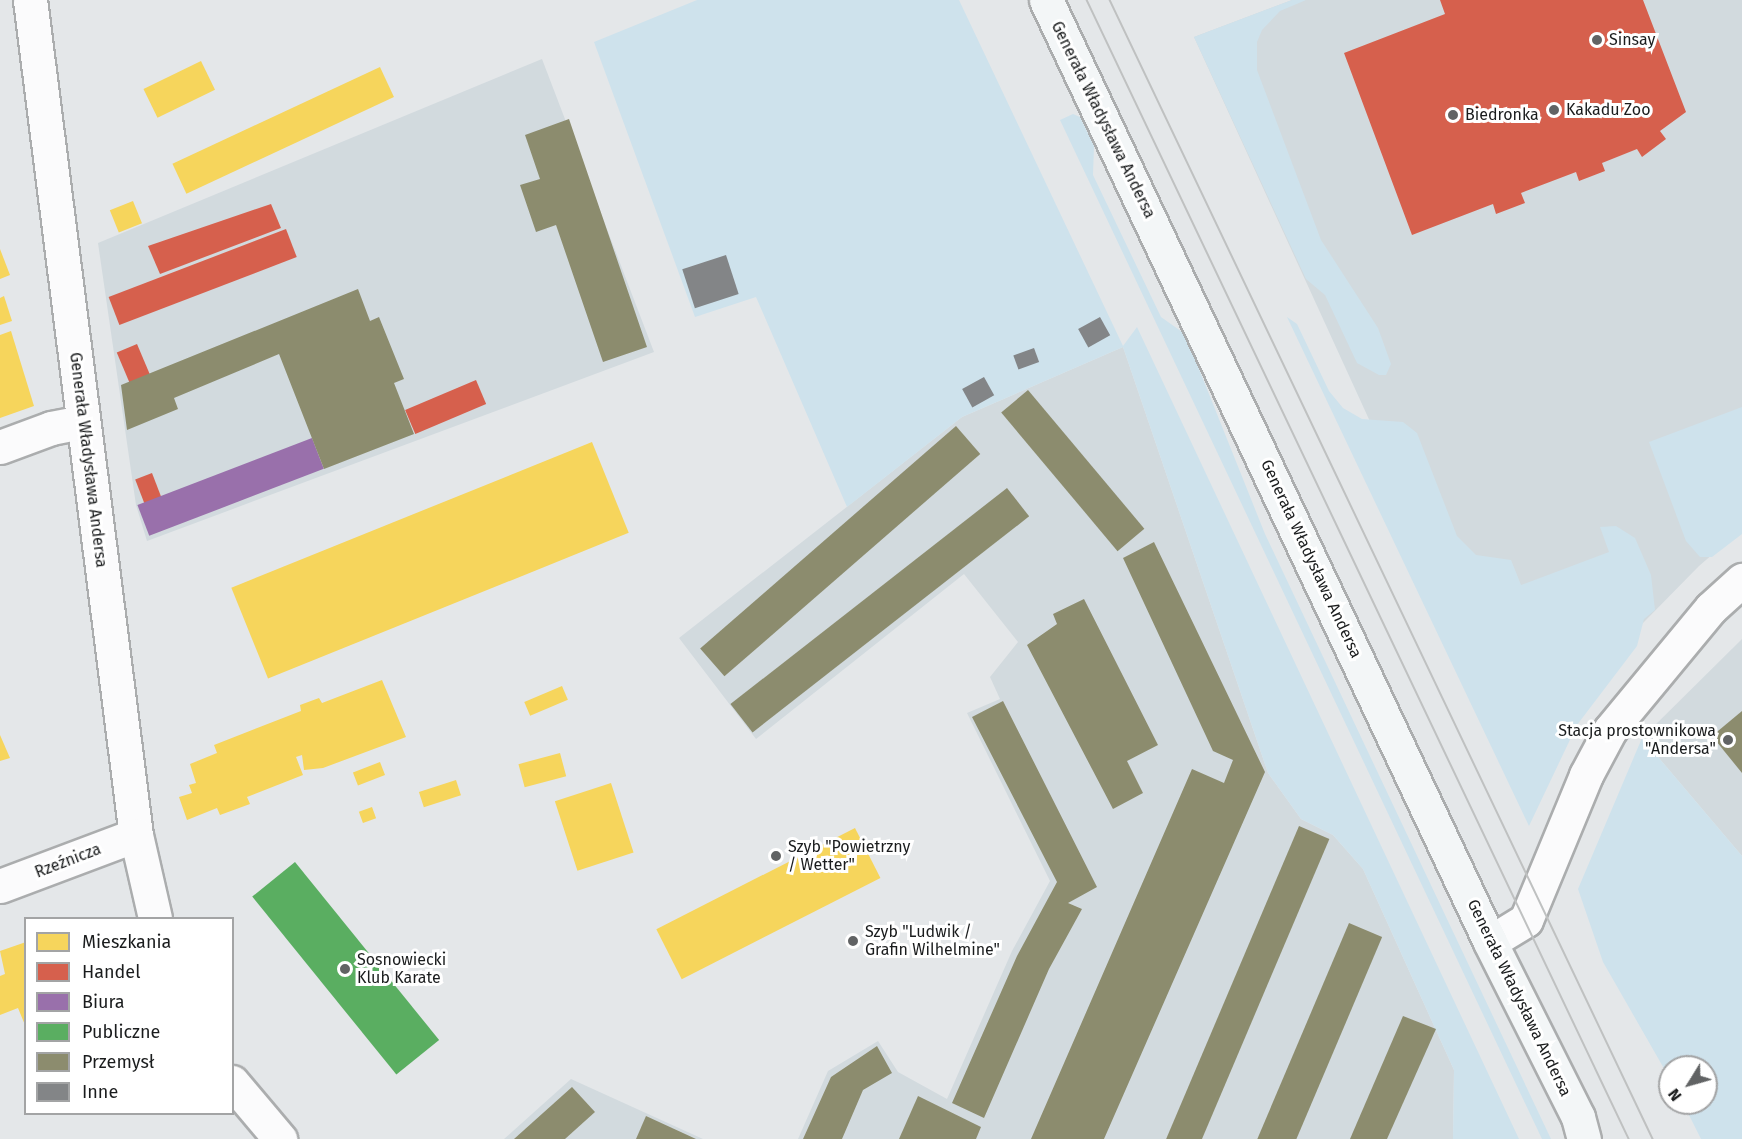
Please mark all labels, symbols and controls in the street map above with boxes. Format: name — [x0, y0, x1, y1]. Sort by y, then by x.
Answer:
street label: Generała Władysława Andersa — [1047, 18, 1159, 222]
place label: Sinsay — [1609, 30, 1655, 50]
marker: Sinsay — [1590, 33, 1604, 47]
place label: Kakadu Zoo — [1566, 100, 1650, 120]
marker: Kakadu Zoo — [1547, 103, 1561, 117]
place label: Biedronka — [1465, 105, 1539, 125]
marker: Biedronka — [1446, 108, 1460, 122]
street label: Generała Władysława Andersa — [65, 351, 111, 569]
street label: Generała Władysława Andersa — [1257, 457, 1365, 661]
place label: Stacja prostownikowa "Andersa" — [1558, 721, 1716, 759]
marker: Stacja prostownikowa "Andersa" — [1721, 733, 1735, 747]
place label: Szyb "Powietrzny / Wetter" — [788, 837, 910, 875]
street label: Rzeźnicza — [32, 840, 104, 882]
marker: Szyb "Powietrzny / Wetter" — [769, 849, 783, 863]
street label: Generała Władysława Andersa — [1463, 896, 1575, 1100]
legend — [24, 917, 234, 1115]
place label: Szyb "Ludwik / Grafin Wilhelmine" — [865, 922, 1000, 960]
text: Mieszkania — [82, 931, 171, 953]
marker: Szyb "Ludwik / Grafin Wilhelmine" — [846, 934, 860, 948]
place label: Sosnowiecki Klub Karate — [357, 950, 446, 988]
text: Handel — [82, 961, 140, 983]
marker: Sosnowiecki Klub Karate — [338, 962, 352, 976]
text: Biura — [82, 991, 125, 1013]
text: Publiczne — [82, 1021, 160, 1043]
text: Przemysł — [82, 1051, 154, 1073]
north arrow — [1658, 1055, 1718, 1115]
text: Inne — [82, 1081, 118, 1103]
text: N — [1664, 1085, 1686, 1105]

